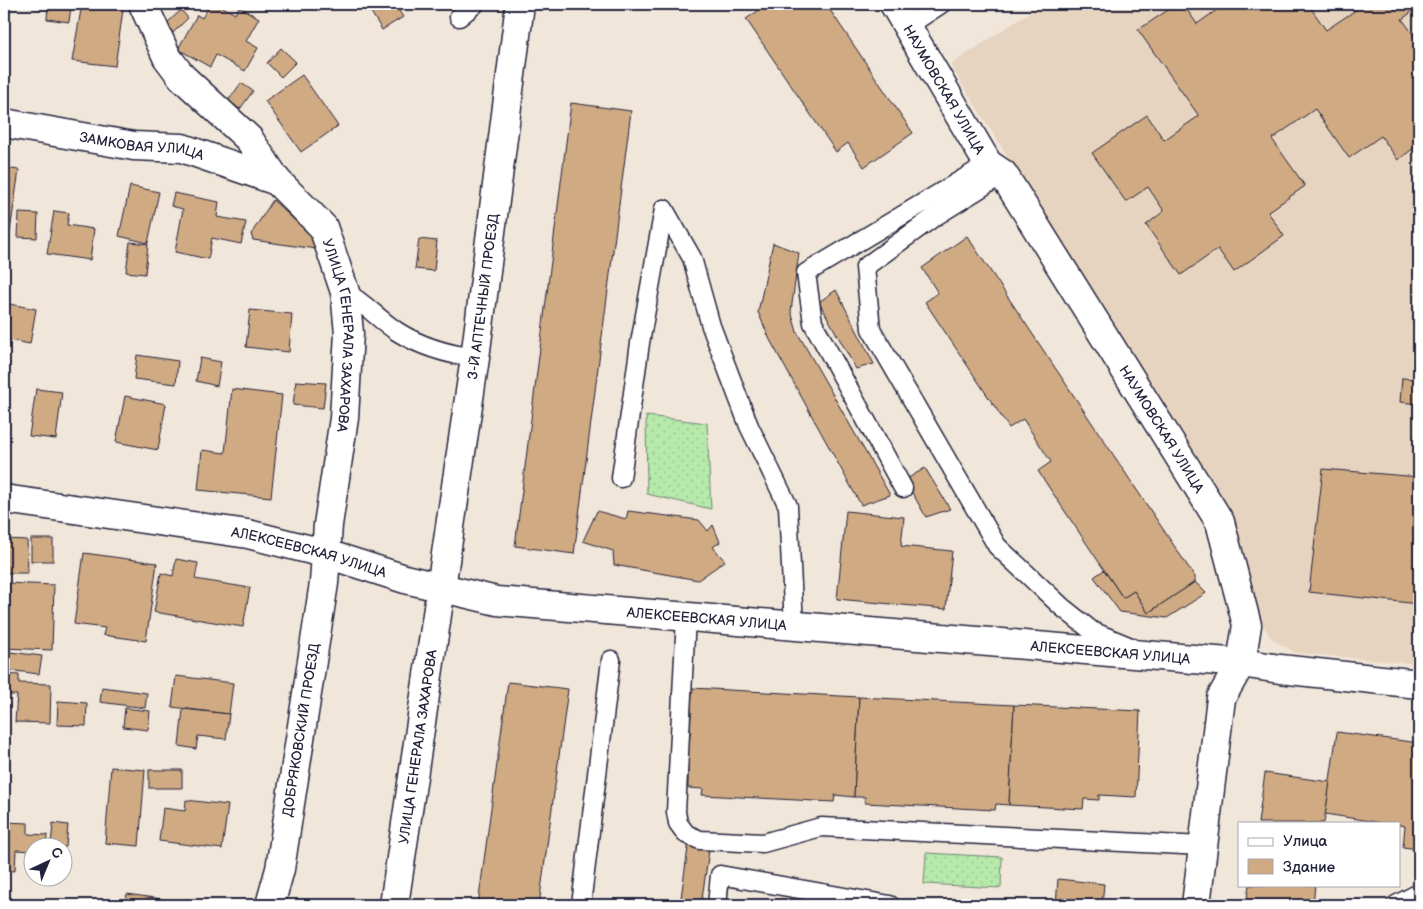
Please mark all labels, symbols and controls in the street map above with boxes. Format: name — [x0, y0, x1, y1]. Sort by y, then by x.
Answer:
street label: НАУМОВСКАЯ УЛИЦА — [900, 22, 989, 157]
street label: ЗАМКОВАЯ УЛИЦА — [78, 128, 207, 164]
street label: 3-Й АПТЕЧНЫЙ ПРОЕЗД — [463, 212, 502, 381]
street label: УЛИЦА ГЕНЕРАЛА ЗАХАРОВА — [319, 236, 358, 434]
street label: НАУМОВСКАЯ УЛИЦА — [1116, 362, 1208, 496]
street label: АЛЕКСЕЕВСКАЯ УЛИЦА — [229, 523, 389, 581]
street label: АЛЕКСЕЕВСКАЯ УЛИЦА — [625, 603, 788, 634]
street label: АЛЕКСЕЕВСКАЯ УЛИЦА — [1029, 637, 1191, 667]
street label: ДОБРЯКОВСКИЙ ПРОЕЗД — [279, 642, 323, 818]
street label: УЛИЦА ГЕНЕРАЛА ЗАХАРОВА — [395, 648, 440, 845]
legend — [1238, 822, 1400, 886]
text: Улица — [1283, 832, 1328, 851]
north arrow — [22, 836, 72, 886]
text: С — [47, 844, 66, 863]
text: Здание — [1283, 858, 1335, 877]

